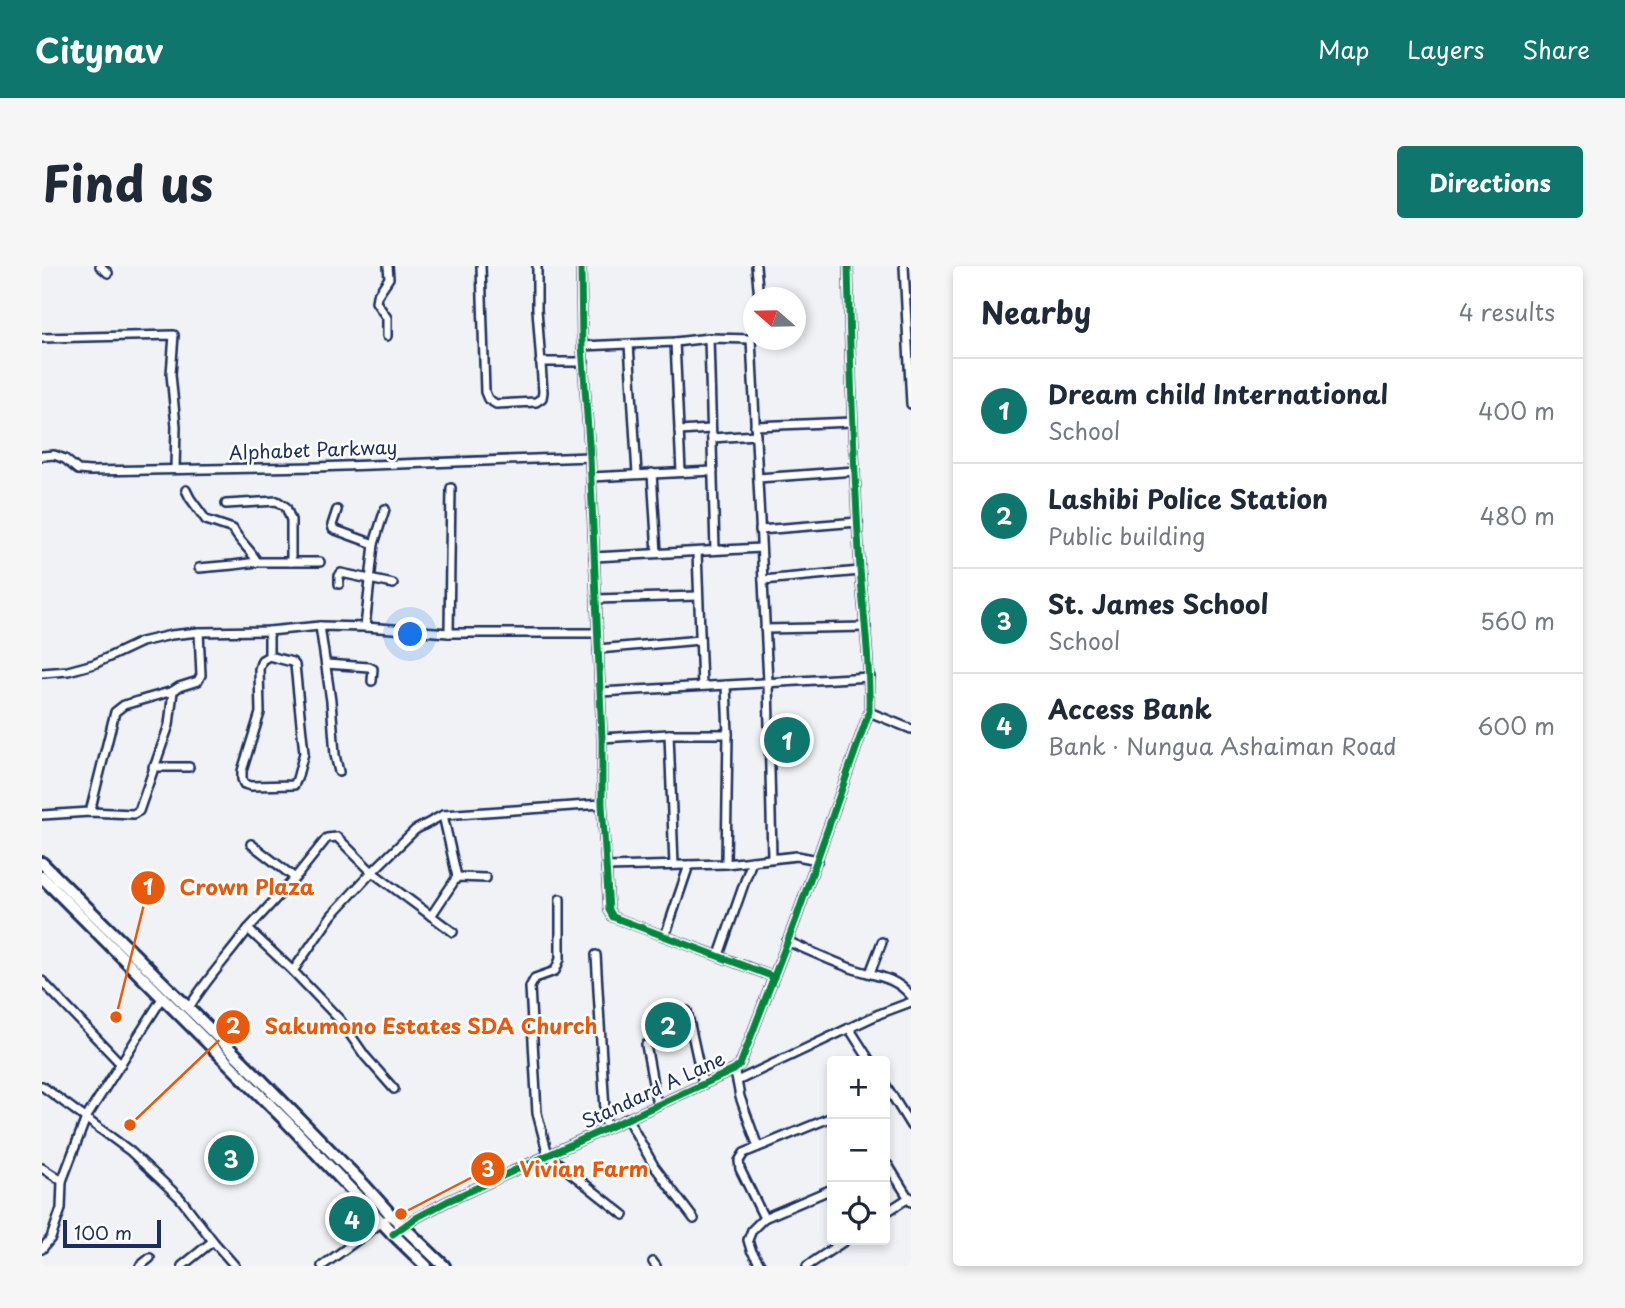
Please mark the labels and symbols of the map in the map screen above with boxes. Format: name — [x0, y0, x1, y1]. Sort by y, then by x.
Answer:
north arrow — [743, 287, 806, 350]
street label: Alphabet Parkway — [228, 432, 398, 466]
your location — [393, 617, 427, 651]
pin: 1 — [764, 714, 810, 766]
callout: Crown Plaza — [130, 867, 328, 909]
text: 1 — [143, 870, 153, 902]
text: Crown Plaza — [180, 870, 315, 902]
pin: 2 — [645, 999, 691, 1051]
callout: Sakumono Estates SDA Church — [215, 1006, 612, 1048]
text: 2 — [226, 1009, 241, 1041]
text: Sakumono Estates SDA Church — [265, 1009, 597, 1041]
street label: Standard A Lane — [577, 1043, 729, 1135]
pin: 3 — [208, 1132, 254, 1184]
callout: Vivian Farm — [470, 1148, 663, 1190]
text: 3 — [481, 1152, 495, 1184]
text: Vivian Farm — [520, 1152, 648, 1184]
pin: 4 — [329, 1193, 375, 1245]
scale bar — [63, 1217, 161, 1249]

